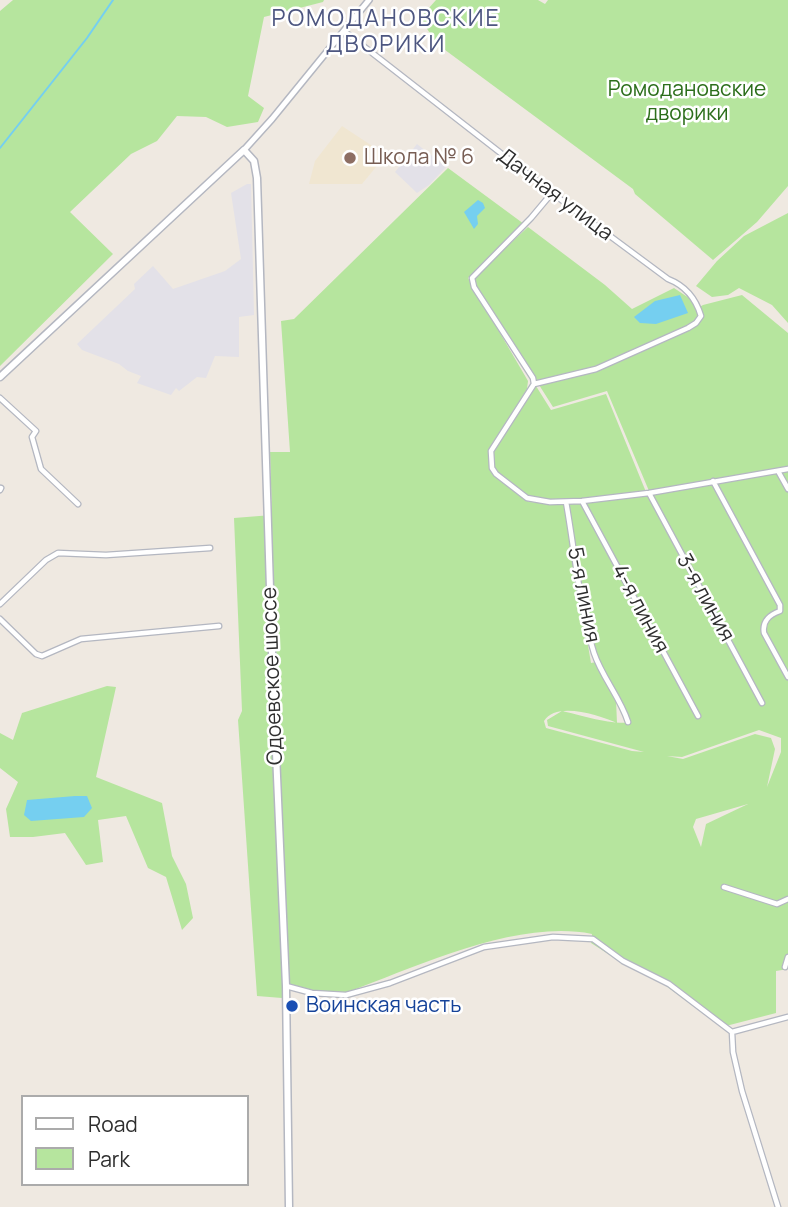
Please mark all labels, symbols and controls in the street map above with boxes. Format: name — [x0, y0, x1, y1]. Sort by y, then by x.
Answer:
district label: РОМОДАНОВСКИЕ ДВОРИКИ — [273, 6, 499, 60]
park label: Ромодановские дворики — [608, 77, 766, 127]
street label: Дачная улица — [492, 143, 618, 247]
place label: Школа № 6 — [364, 145, 474, 171]
marker: Школа № 6 — [342, 150, 358, 166]
street label: 5-я линия — [561, 545, 605, 645]
street label: 3-я линия — [671, 550, 739, 646]
street label: 4-я линия — [606, 560, 674, 658]
street label: Одоевское шоссе — [257, 587, 289, 765]
place label: Воинская часть — [306, 993, 461, 1019]
marker: Воинская часть — [284, 998, 300, 1014]
legend — [21, 1095, 248, 1186]
text: Road — [88, 1110, 138, 1138]
text: Park — [88, 1145, 130, 1173]

